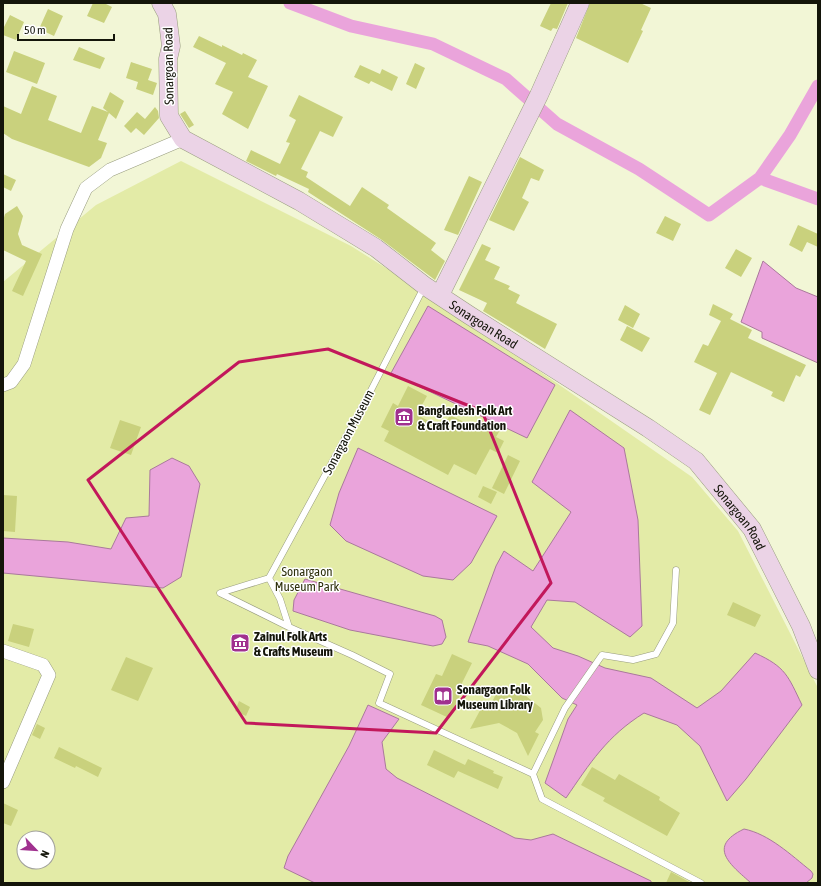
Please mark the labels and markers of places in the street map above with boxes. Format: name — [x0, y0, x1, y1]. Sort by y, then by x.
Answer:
place label: Bangladesh Folk Art & Craft Foundation — [418, 403, 512, 433]
museum icon: Bangladesh Folk Art & Craft Foundation — [393, 406, 415, 428]
place label: Zainul Folk Arts & Crafts Museum — [254, 629, 333, 659]
museum icon: Zainul Folk Arts & Crafts Museum — [229, 632, 251, 654]
place label: Sonargaon Folk Museum Library — [457, 682, 534, 712]
library icon: Sonargaon Folk Museum Library — [432, 685, 454, 707]

